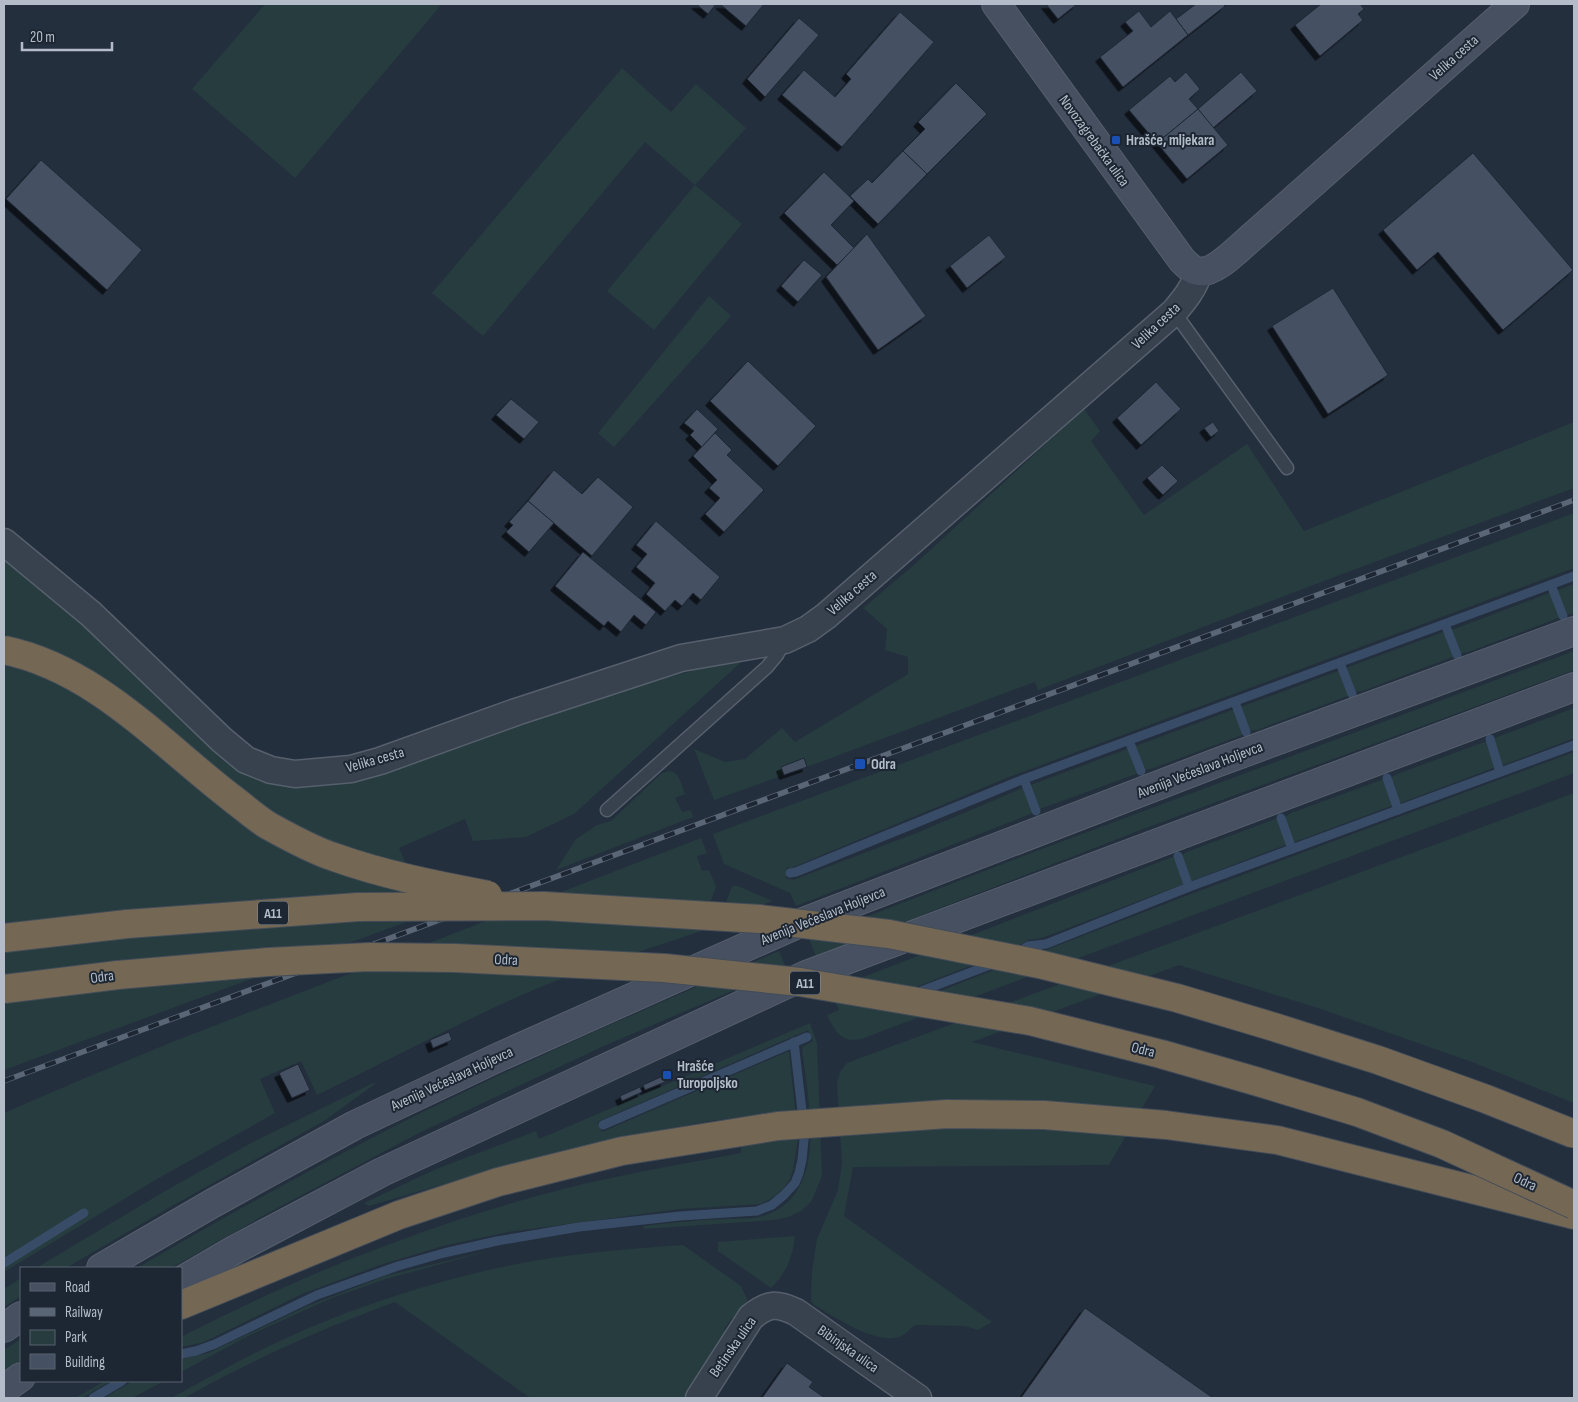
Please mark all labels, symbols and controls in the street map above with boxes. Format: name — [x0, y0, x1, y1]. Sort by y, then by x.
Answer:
scale bar — [22, 20, 112, 52]
text: 20 m — [30, 28, 55, 47]
street label: Velika cesta — [1425, 31, 1483, 85]
street label: Novozagrebačka ulica — [1054, 92, 1134, 191]
place label: Hrašće, mljekara — [1126, 131, 1215, 150]
marker: Hrašće, mljekara — [1110, 134, 1122, 146]
street label: Velika cesta — [1128, 299, 1184, 353]
street label: Velika cesta — [823, 566, 881, 620]
street label: Avenija Većeslava Holjevca — [1134, 737, 1266, 803]
street label: Velika cesta — [344, 743, 407, 777]
place label: Odra — [871, 755, 896, 774]
marker: Odra — [853, 757, 867, 771]
street label: Avenija Većeslava Holjevca — [757, 882, 888, 950]
road number: A11 — [258, 901, 288, 924]
street label: Odra — [494, 950, 518, 970]
street label: Odra — [89, 966, 115, 988]
road number: A11 — [790, 971, 820, 994]
street label: Odra — [1129, 1038, 1157, 1062]
street label: Avenija Većeslava Holjevca — [387, 1042, 516, 1116]
place label: Hrašće Turopoljsko — [677, 1057, 738, 1093]
marker: Hrašće Turopoljsko — [661, 1069, 673, 1081]
street label: Odra — [1510, 1168, 1540, 1196]
legend — [20, 1267, 182, 1382]
text: Road — [65, 1278, 90, 1297]
text: Railway — [65, 1303, 103, 1322]
street label: Betinska ulica — [705, 1313, 761, 1381]
street label: Bibinjska ulica — [814, 1321, 883, 1377]
text: Park — [65, 1328, 87, 1347]
text: Building — [65, 1353, 105, 1372]

